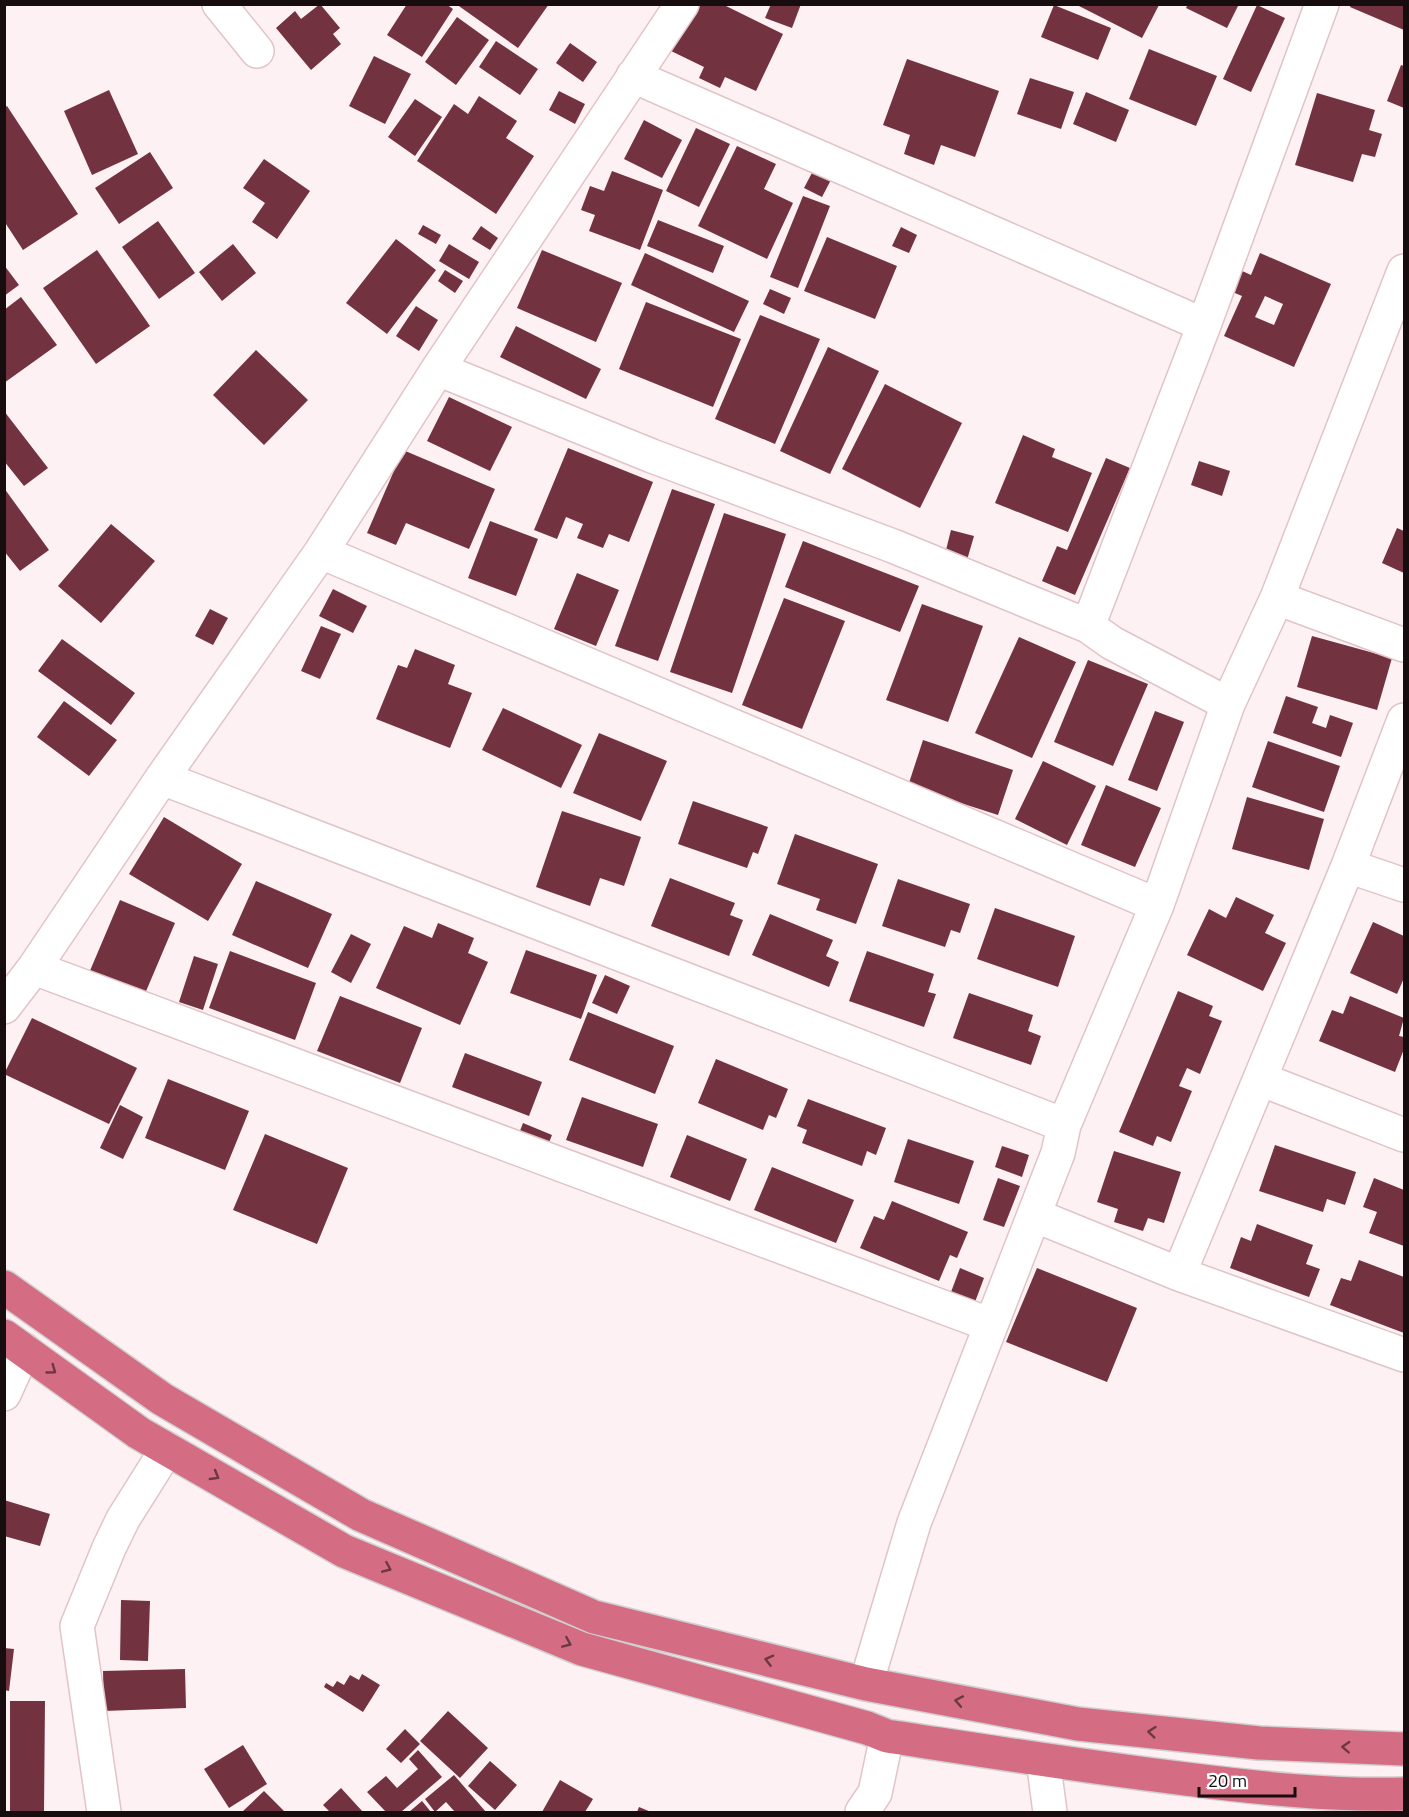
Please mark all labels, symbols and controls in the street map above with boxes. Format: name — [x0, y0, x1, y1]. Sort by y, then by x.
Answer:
one-way arrow — [46, 1363, 57, 1374]
one-way arrow — [209, 1469, 220, 1481]
one-way arrow — [381, 1561, 392, 1573]
one-way arrow — [561, 1636, 572, 1648]
one-way arrow — [764, 1654, 774, 1667]
one-way arrow — [955, 1695, 965, 1708]
one-way arrow — [1147, 1726, 1156, 1739]
one-way arrow — [1342, 1741, 1351, 1754]
scale bar — [1199, 1760, 1295, 1798]
text: 20 m — [1208, 1767, 1247, 1794]

